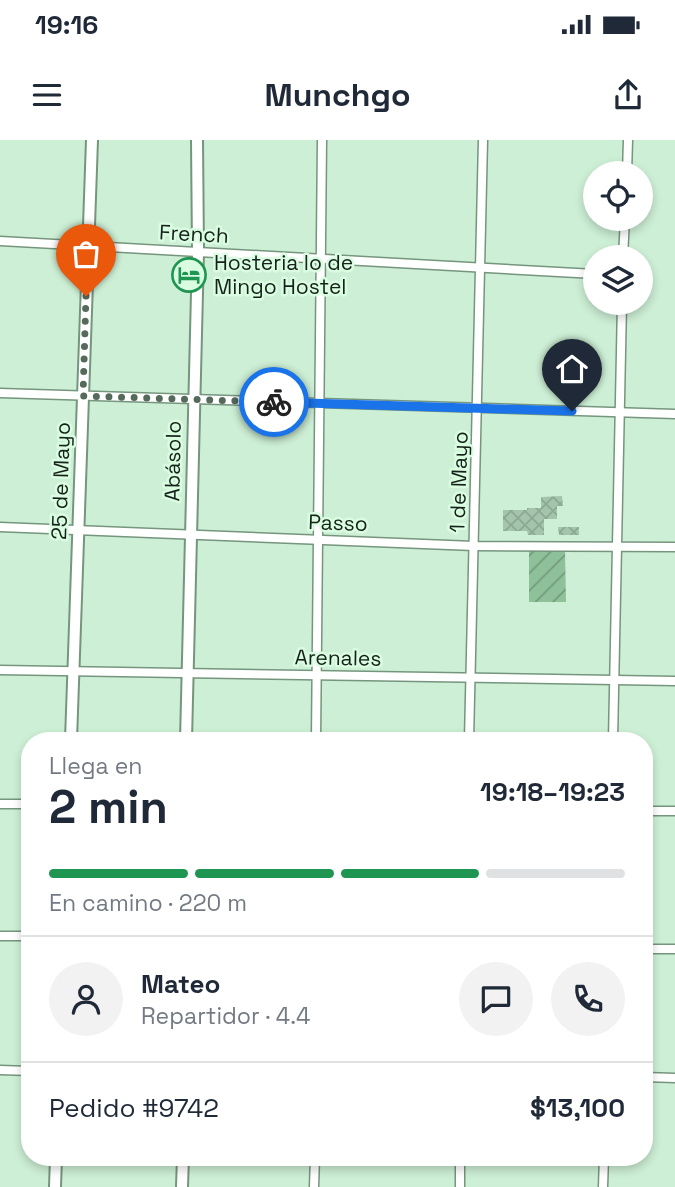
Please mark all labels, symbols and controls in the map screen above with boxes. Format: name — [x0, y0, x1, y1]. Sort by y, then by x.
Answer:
text: 19:16 — [35, 8, 98, 42]
text: Munchgo — [264, 75, 411, 115]
icon: menu — [28, 76, 66, 114]
icon: share — [609, 76, 647, 114]
map controls — [583, 161, 653, 315]
button: locate — [583, 161, 653, 231]
street label: French — [159, 218, 229, 249]
pin — [56, 224, 116, 296]
icon: bag — [67, 235, 105, 273]
button: layers — [583, 245, 653, 315]
place label: Hosteria lo de Mingo Hostel — [214, 249, 353, 300]
hotel icon: Hosteria lo de Mingo Hostel — [170, 256, 208, 294]
pin — [542, 339, 602, 411]
icon: home — [553, 350, 591, 388]
courier — [239, 367, 309, 437]
icon: bike — [255, 383, 293, 421]
street label: Abásolo — [158, 420, 187, 502]
street label: 25 de Mayo — [45, 422, 76, 540]
street label: 1 de Mayo — [443, 431, 474, 533]
street label: Passo — [308, 508, 368, 537]
street label: Arenales — [294, 643, 382, 672]
text: Llega en — [49, 751, 142, 781]
text: 19:18–19:23 — [480, 775, 625, 809]
text: 2 min — [49, 778, 168, 836]
text: En camino · 220 m — [49, 888, 247, 918]
button: person — [49, 962, 123, 1036]
button: chat — [459, 962, 533, 1036]
button: phone — [551, 962, 625, 1036]
text: Mateo — [141, 967, 220, 1001]
text: Repartidor · 4.4 — [141, 1001, 310, 1031]
text: Pedido #9742 — [49, 1091, 219, 1125]
text: $13,100 — [530, 1091, 625, 1125]

